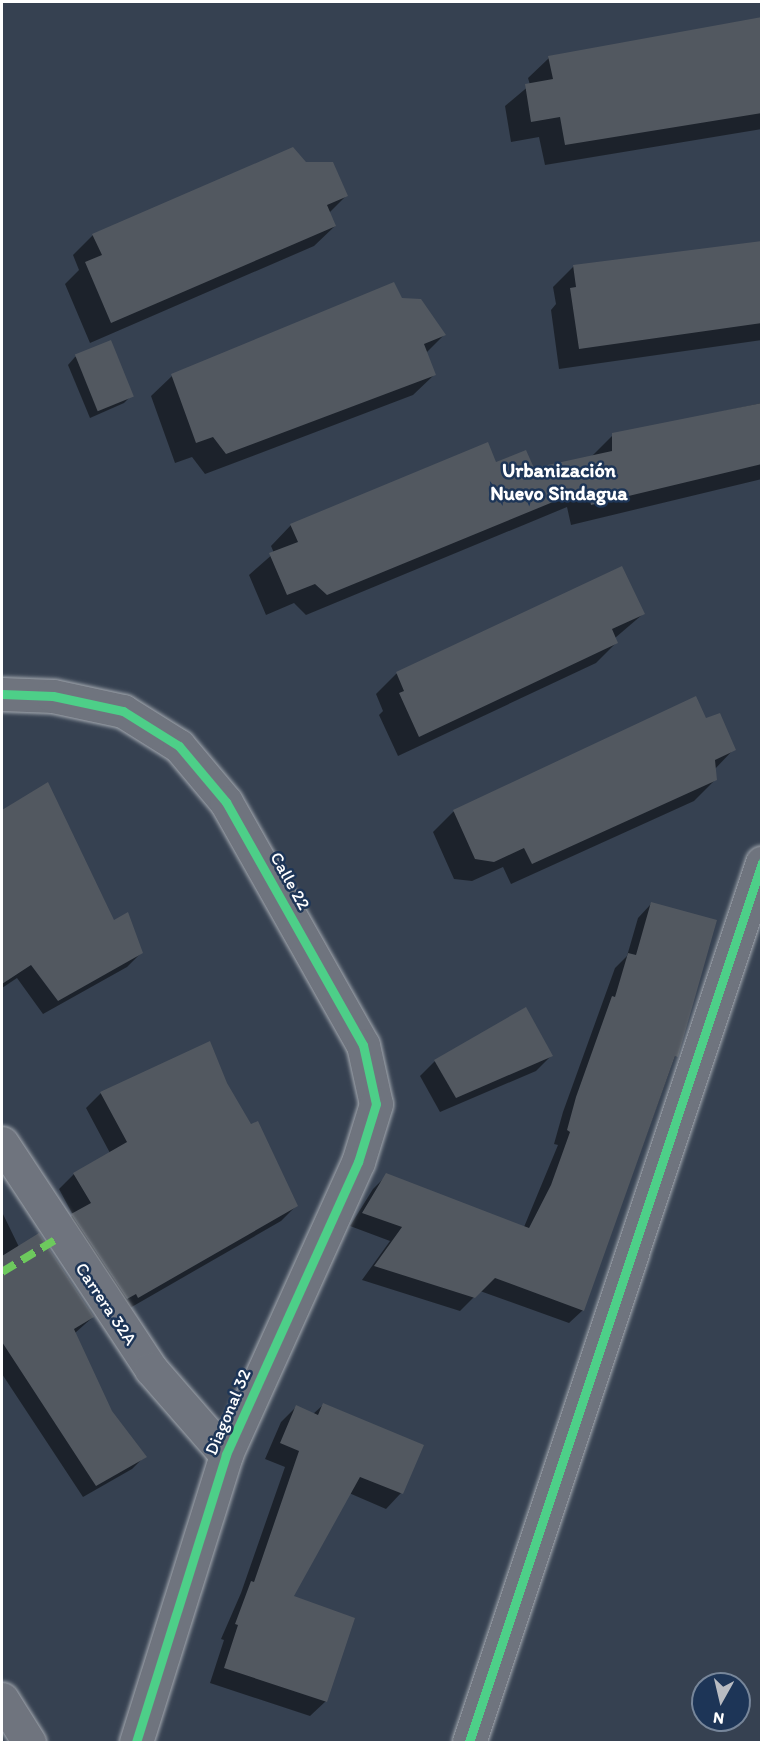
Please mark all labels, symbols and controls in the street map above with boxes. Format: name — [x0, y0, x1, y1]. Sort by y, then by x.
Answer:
district label: Urbanización Nuevo Sindagua — [490, 458, 628, 505]
street label: Calle 22 — [265, 848, 315, 914]
street label: Carrera 32A — [71, 1259, 141, 1349]
street label: Diagonal 32 — [200, 1366, 256, 1458]
north arrow — [691, 1672, 751, 1732]
text: N — [712, 1708, 725, 1728]

